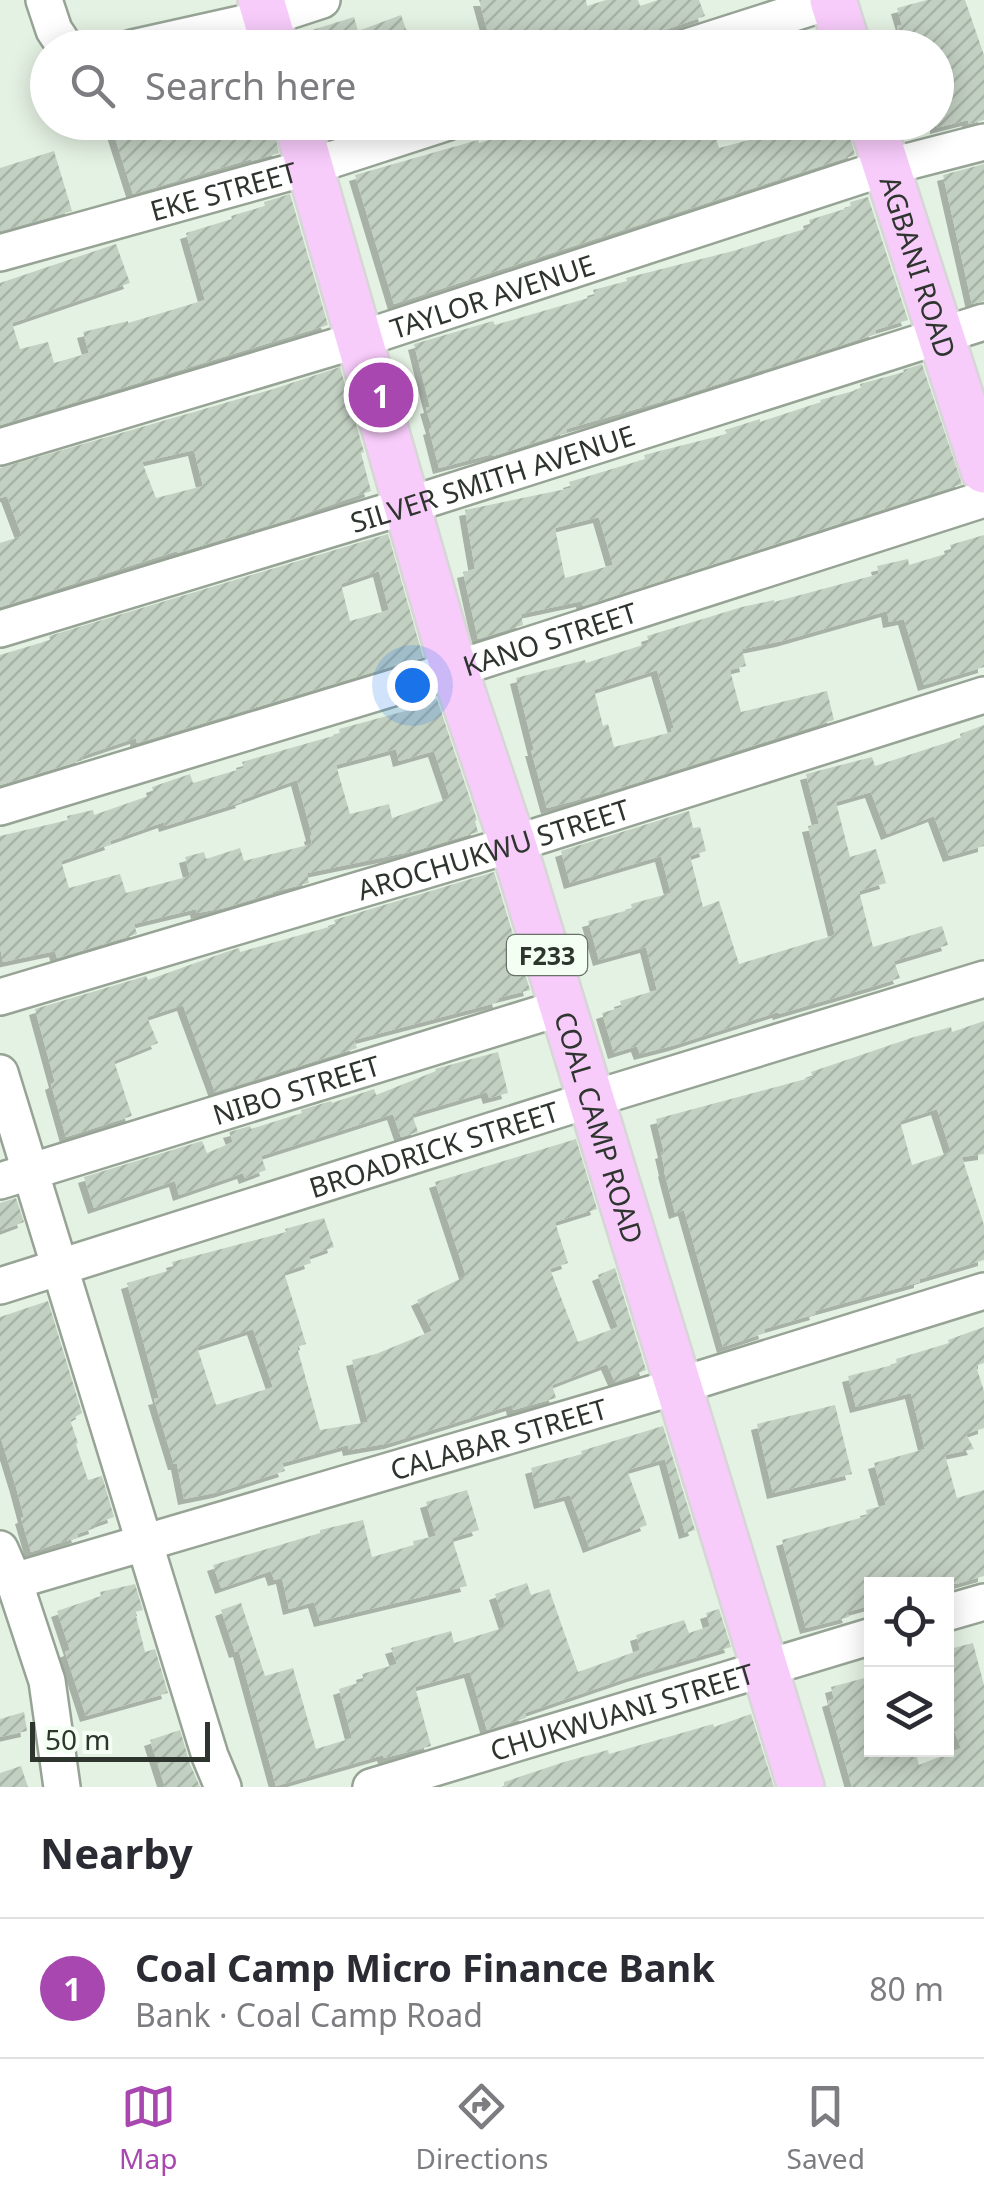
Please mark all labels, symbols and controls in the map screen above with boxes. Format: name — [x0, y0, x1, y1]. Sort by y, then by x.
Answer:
search box — [30, 30, 954, 140]
icon: search — [65, 58, 120, 113]
text: Search here — [145, 59, 356, 111]
street label: EKE STREET — [146, 152, 302, 229]
street label: AGBANI ROAD — [872, 171, 966, 362]
street label: TAYLOR AVENUE — [385, 245, 599, 347]
pin: 1 — [348, 358, 414, 432]
street label: SILVER SMITH AVENUE — [345, 415, 640, 541]
street label: KANO STREET — [458, 593, 642, 684]
your location — [387, 660, 438, 711]
street label: AROCHUKWU STREET — [353, 789, 634, 908]
road number: F233 — [507, 935, 587, 975]
street label: COAL CAMP ROAD — [546, 1007, 653, 1248]
street label: NIBO STREET — [208, 1046, 385, 1133]
street label: BROADRICK STREET — [304, 1092, 564, 1206]
street label: CALABAR STREET — [386, 1389, 612, 1489]
map controls — [864, 1577, 954, 1757]
button: locate — [864, 1577, 954, 1667]
street label: CHUKWUANI STREET — [485, 1654, 759, 1769]
button: layers — [864, 1667, 954, 1757]
scale bar — [30, 1717, 210, 1762]
text: 50 m — [45, 1720, 111, 1758]
text: Nearby — [40, 1824, 193, 1881]
text: Coal Camp Micro Finance Bank — [135, 1941, 715, 1993]
text: 1 — [63, 1967, 82, 2010]
text: 80 m — [869, 1967, 944, 2010]
text: Bank · Coal Camp Road — [135, 1993, 483, 2036]
tab: Map — [119, 2079, 177, 2177]
tab: Directions — [416, 2079, 548, 2177]
tab: Saved — [787, 2079, 865, 2177]

